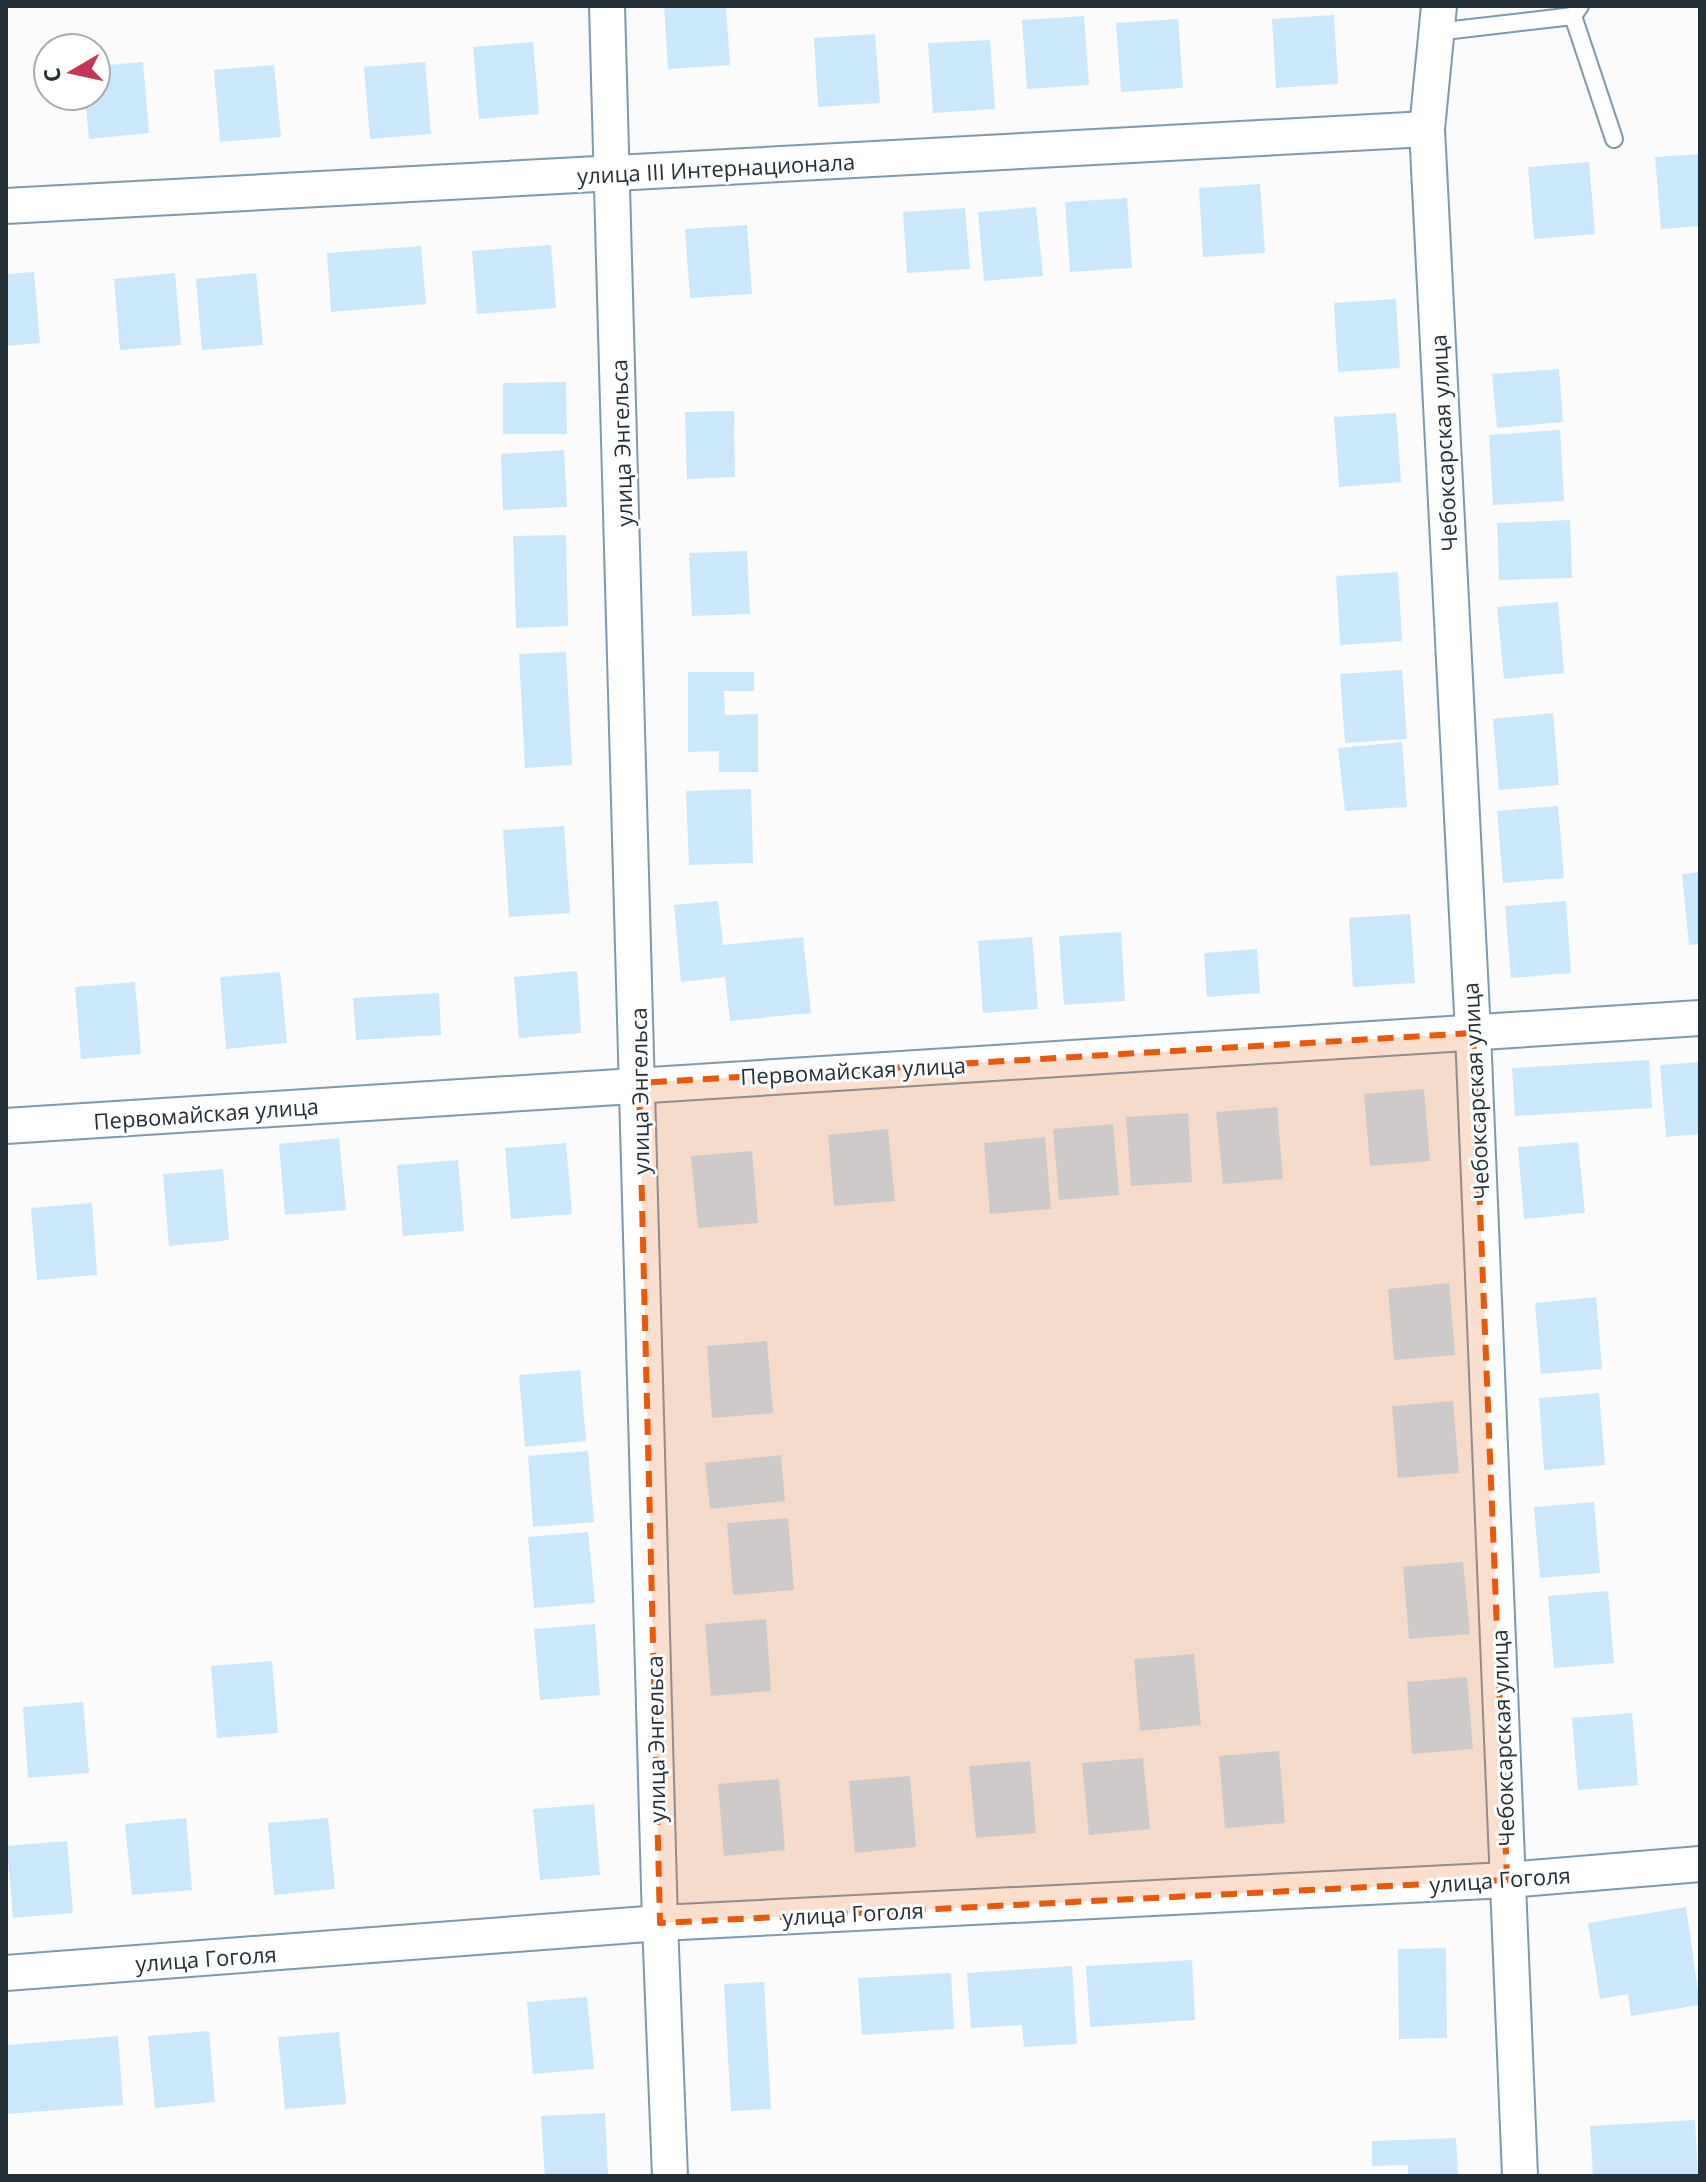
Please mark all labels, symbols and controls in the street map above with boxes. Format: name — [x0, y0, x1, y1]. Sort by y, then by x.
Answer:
north arrow — [32, 32, 112, 112]
text: С — [35, 66, 67, 85]
street label: улица III Интернационала — [576, 146, 856, 190]
street label: Чебоксарская улица — [1422, 334, 1464, 552]
street label: улица Энгельса — [603, 359, 639, 527]
street label: Чебоксарская улица — [1454, 982, 1496, 1200]
street label: улица Энгельса — [623, 1007, 655, 1175]
street label: Первомайская улица — [740, 1049, 966, 1091]
street label: Первомайская улица — [92, 1090, 320, 1136]
street label: Чебоксарская улица — [1483, 1629, 1521, 1847]
street label: улица Энгельса — [639, 1655, 671, 1823]
street label: улица Гоголя — [1428, 1859, 1572, 1899]
street label: улица Гоголя — [782, 1894, 924, 1932]
street label: улица Гоголя — [134, 1938, 278, 1978]

